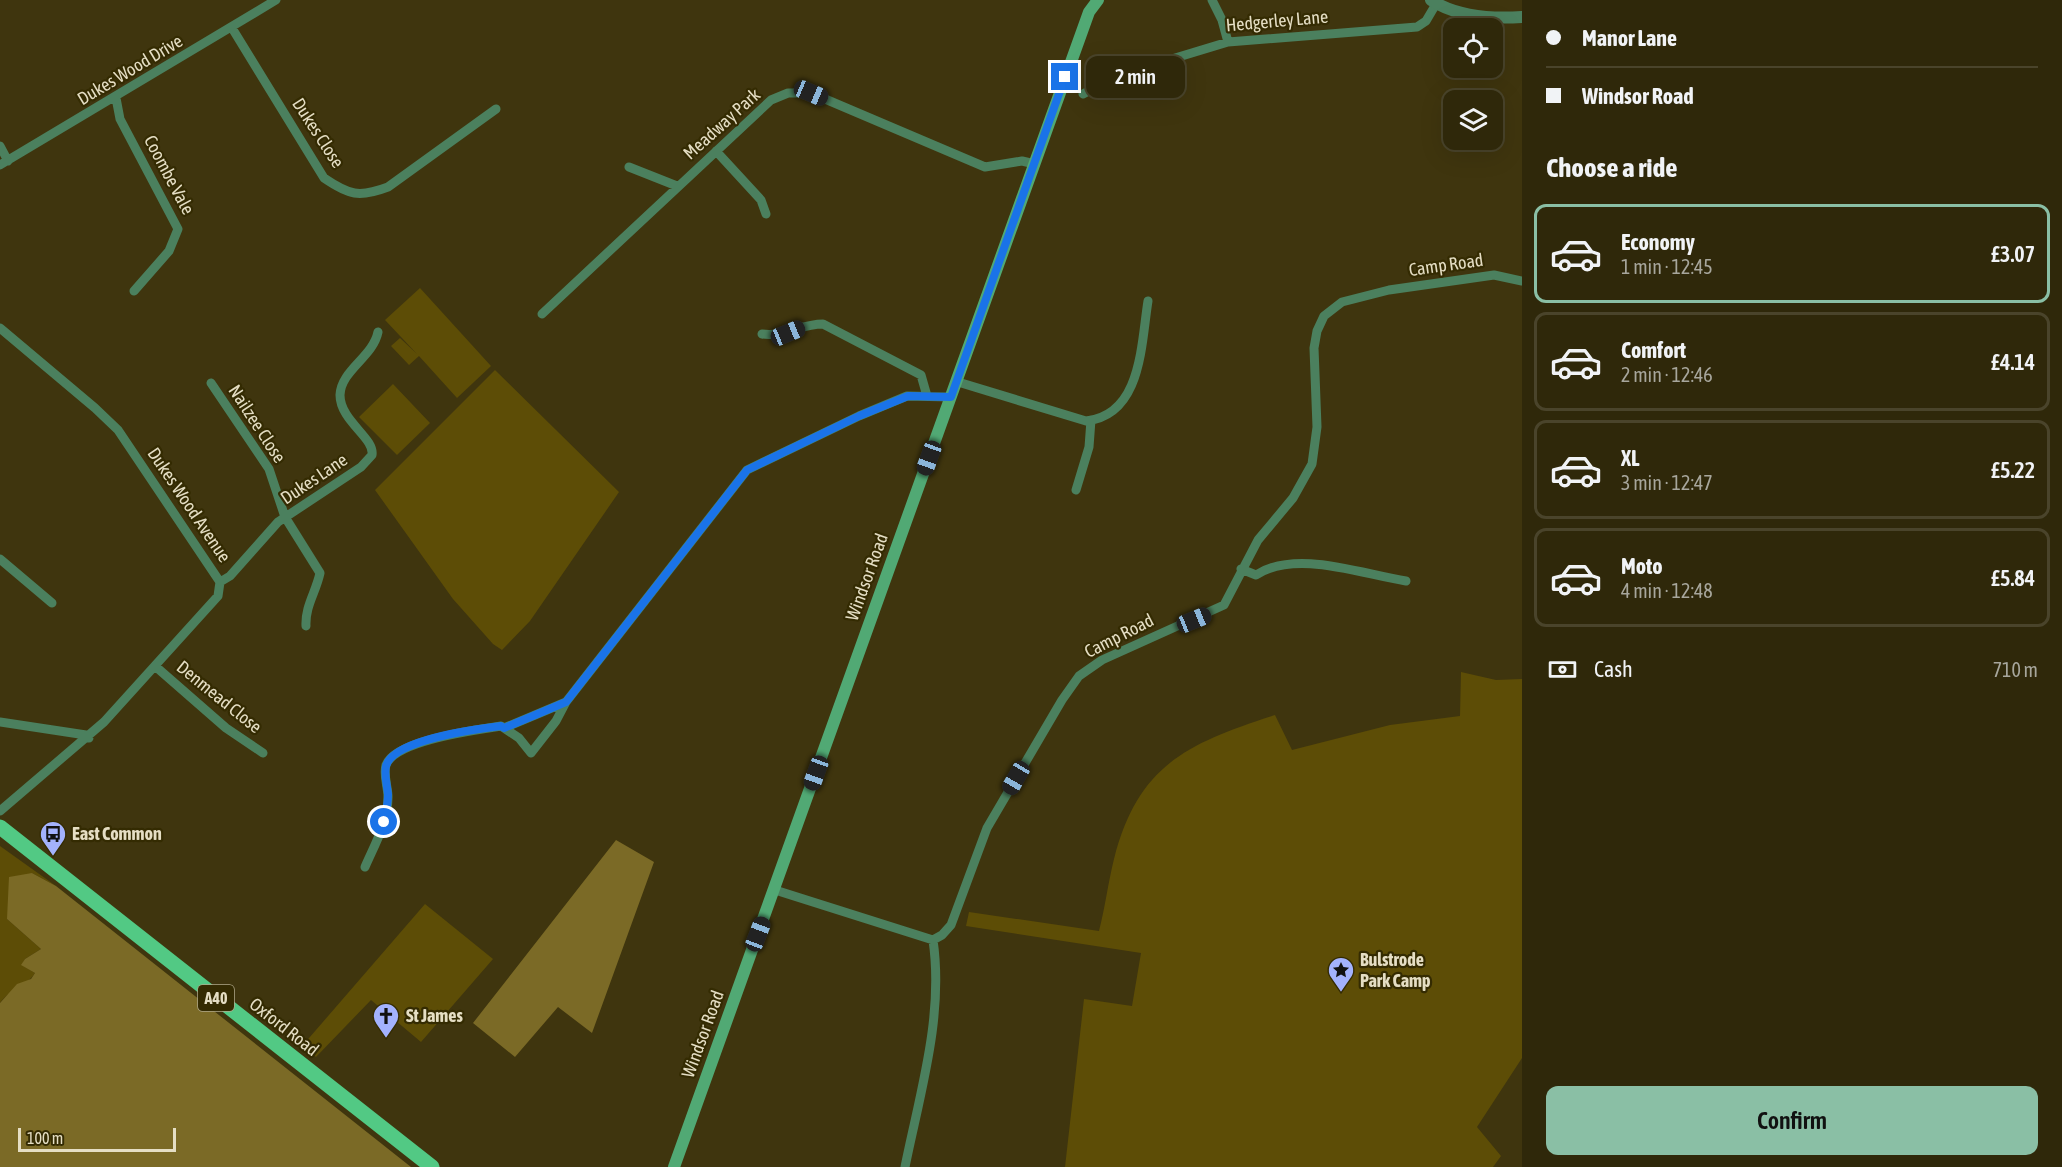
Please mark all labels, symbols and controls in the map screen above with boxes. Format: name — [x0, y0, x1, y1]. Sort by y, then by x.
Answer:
street label: Hedgerley Lane — [1225, 6, 1329, 35]
map controls — [1443, 18, 1503, 150]
button: locate — [1443, 18, 1503, 78]
text: Manor Lane — [1582, 25, 1677, 51]
street label: Dukes Wood Drive — [73, 30, 186, 109]
callout: 2 min — [1086, 56, 1185, 98]
route end — [1051, 63, 1078, 90]
text: 2 min — [1115, 65, 1156, 88]
car — [791, 78, 831, 108]
text: Windsor Road — [1582, 83, 1694, 109]
street label: Meadway Park — [679, 84, 764, 164]
button: layers — [1443, 90, 1503, 150]
street label: Dukes Close — [288, 94, 349, 172]
street label: Coombe Vale — [140, 132, 199, 218]
text: Choose a ride — [1546, 152, 1678, 183]
icon: car — [1549, 227, 1603, 281]
text: Economy — [1621, 229, 1695, 255]
text: £3.07 — [1991, 241, 2035, 267]
street label: Camp Road — [1407, 249, 1484, 280]
text: 1 min · 12:45 — [1621, 255, 1713, 278]
car — [768, 318, 808, 348]
icon: car — [1549, 335, 1603, 389]
text: Comfort — [1621, 337, 1686, 363]
text: £4.14 — [1991, 349, 2035, 375]
text: 2 min · 12:46 — [1621, 363, 1713, 386]
street label: Nailzee Close — [224, 381, 290, 467]
car — [914, 438, 944, 478]
street label: Dukes Wood Avenue — [143, 443, 235, 566]
icon: car — [1549, 443, 1603, 497]
text: XL — [1621, 445, 1639, 471]
street label: Dukes Lane — [277, 449, 351, 508]
text: £5.22 — [1991, 457, 2035, 483]
text: 3 min · 12:47 — [1621, 471, 1713, 494]
street label: Windsor Road — [841, 530, 892, 623]
icon: car — [1549, 551, 1603, 605]
text: Moto — [1621, 553, 1663, 579]
text: £5.84 — [1991, 565, 2035, 591]
text: 4 min · 12:48 — [1621, 579, 1713, 602]
car — [1174, 605, 1214, 635]
street label: Camp Road — [1081, 609, 1157, 662]
icon: cash — [1546, 653, 1579, 686]
street label: Denmead Close — [173, 656, 266, 737]
text: Cash — [1594, 656, 1633, 682]
text: 710 m — [1993, 658, 2038, 681]
car — [801, 753, 831, 793]
car — [999, 758, 1033, 798]
route start — [370, 808, 397, 835]
bus stop icon: East Common — [38, 819, 68, 857]
place label: East Common — [72, 823, 162, 844]
car — [743, 914, 773, 954]
place label: Bulstrode Park Camp — [1360, 949, 1431, 991]
place icon: Bulstrode Park Camp — [1326, 955, 1356, 993]
road number: A40 — [198, 985, 234, 1011]
street label: Windsor Road — [677, 987, 728, 1080]
street label: Oxford Road — [246, 993, 323, 1060]
church icon: St James — [371, 1001, 401, 1039]
place label: St James — [406, 1005, 463, 1026]
button: Confirm — [1546, 1086, 2038, 1155]
scale bar — [18, 1125, 176, 1152]
text: 100 m — [27, 1129, 63, 1147]

